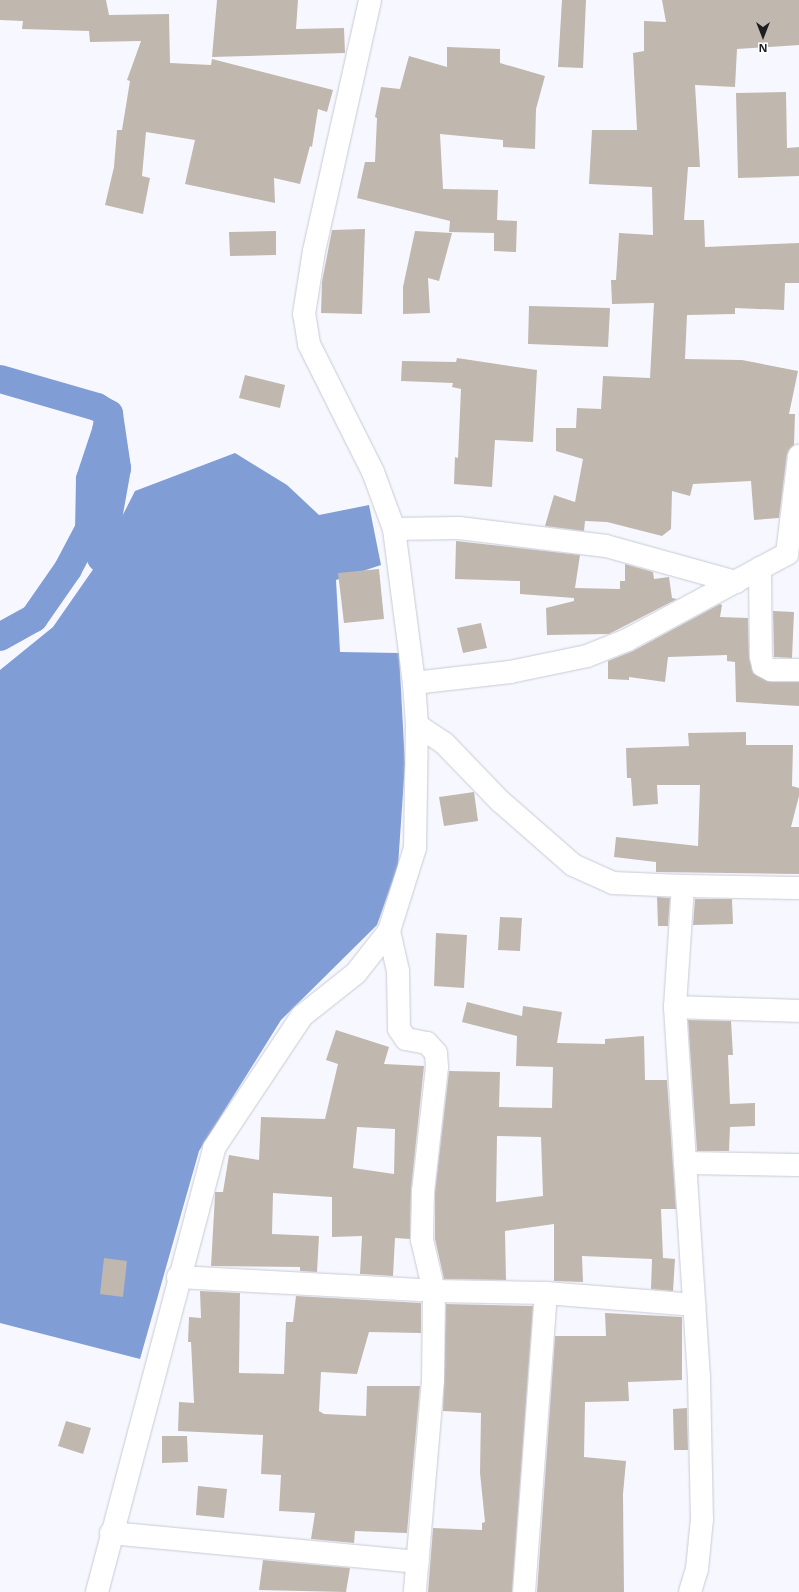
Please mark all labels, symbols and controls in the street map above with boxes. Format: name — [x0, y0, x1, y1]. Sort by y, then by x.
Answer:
north arrow — [743, 16, 783, 56]
text: N — [759, 41, 767, 56]

